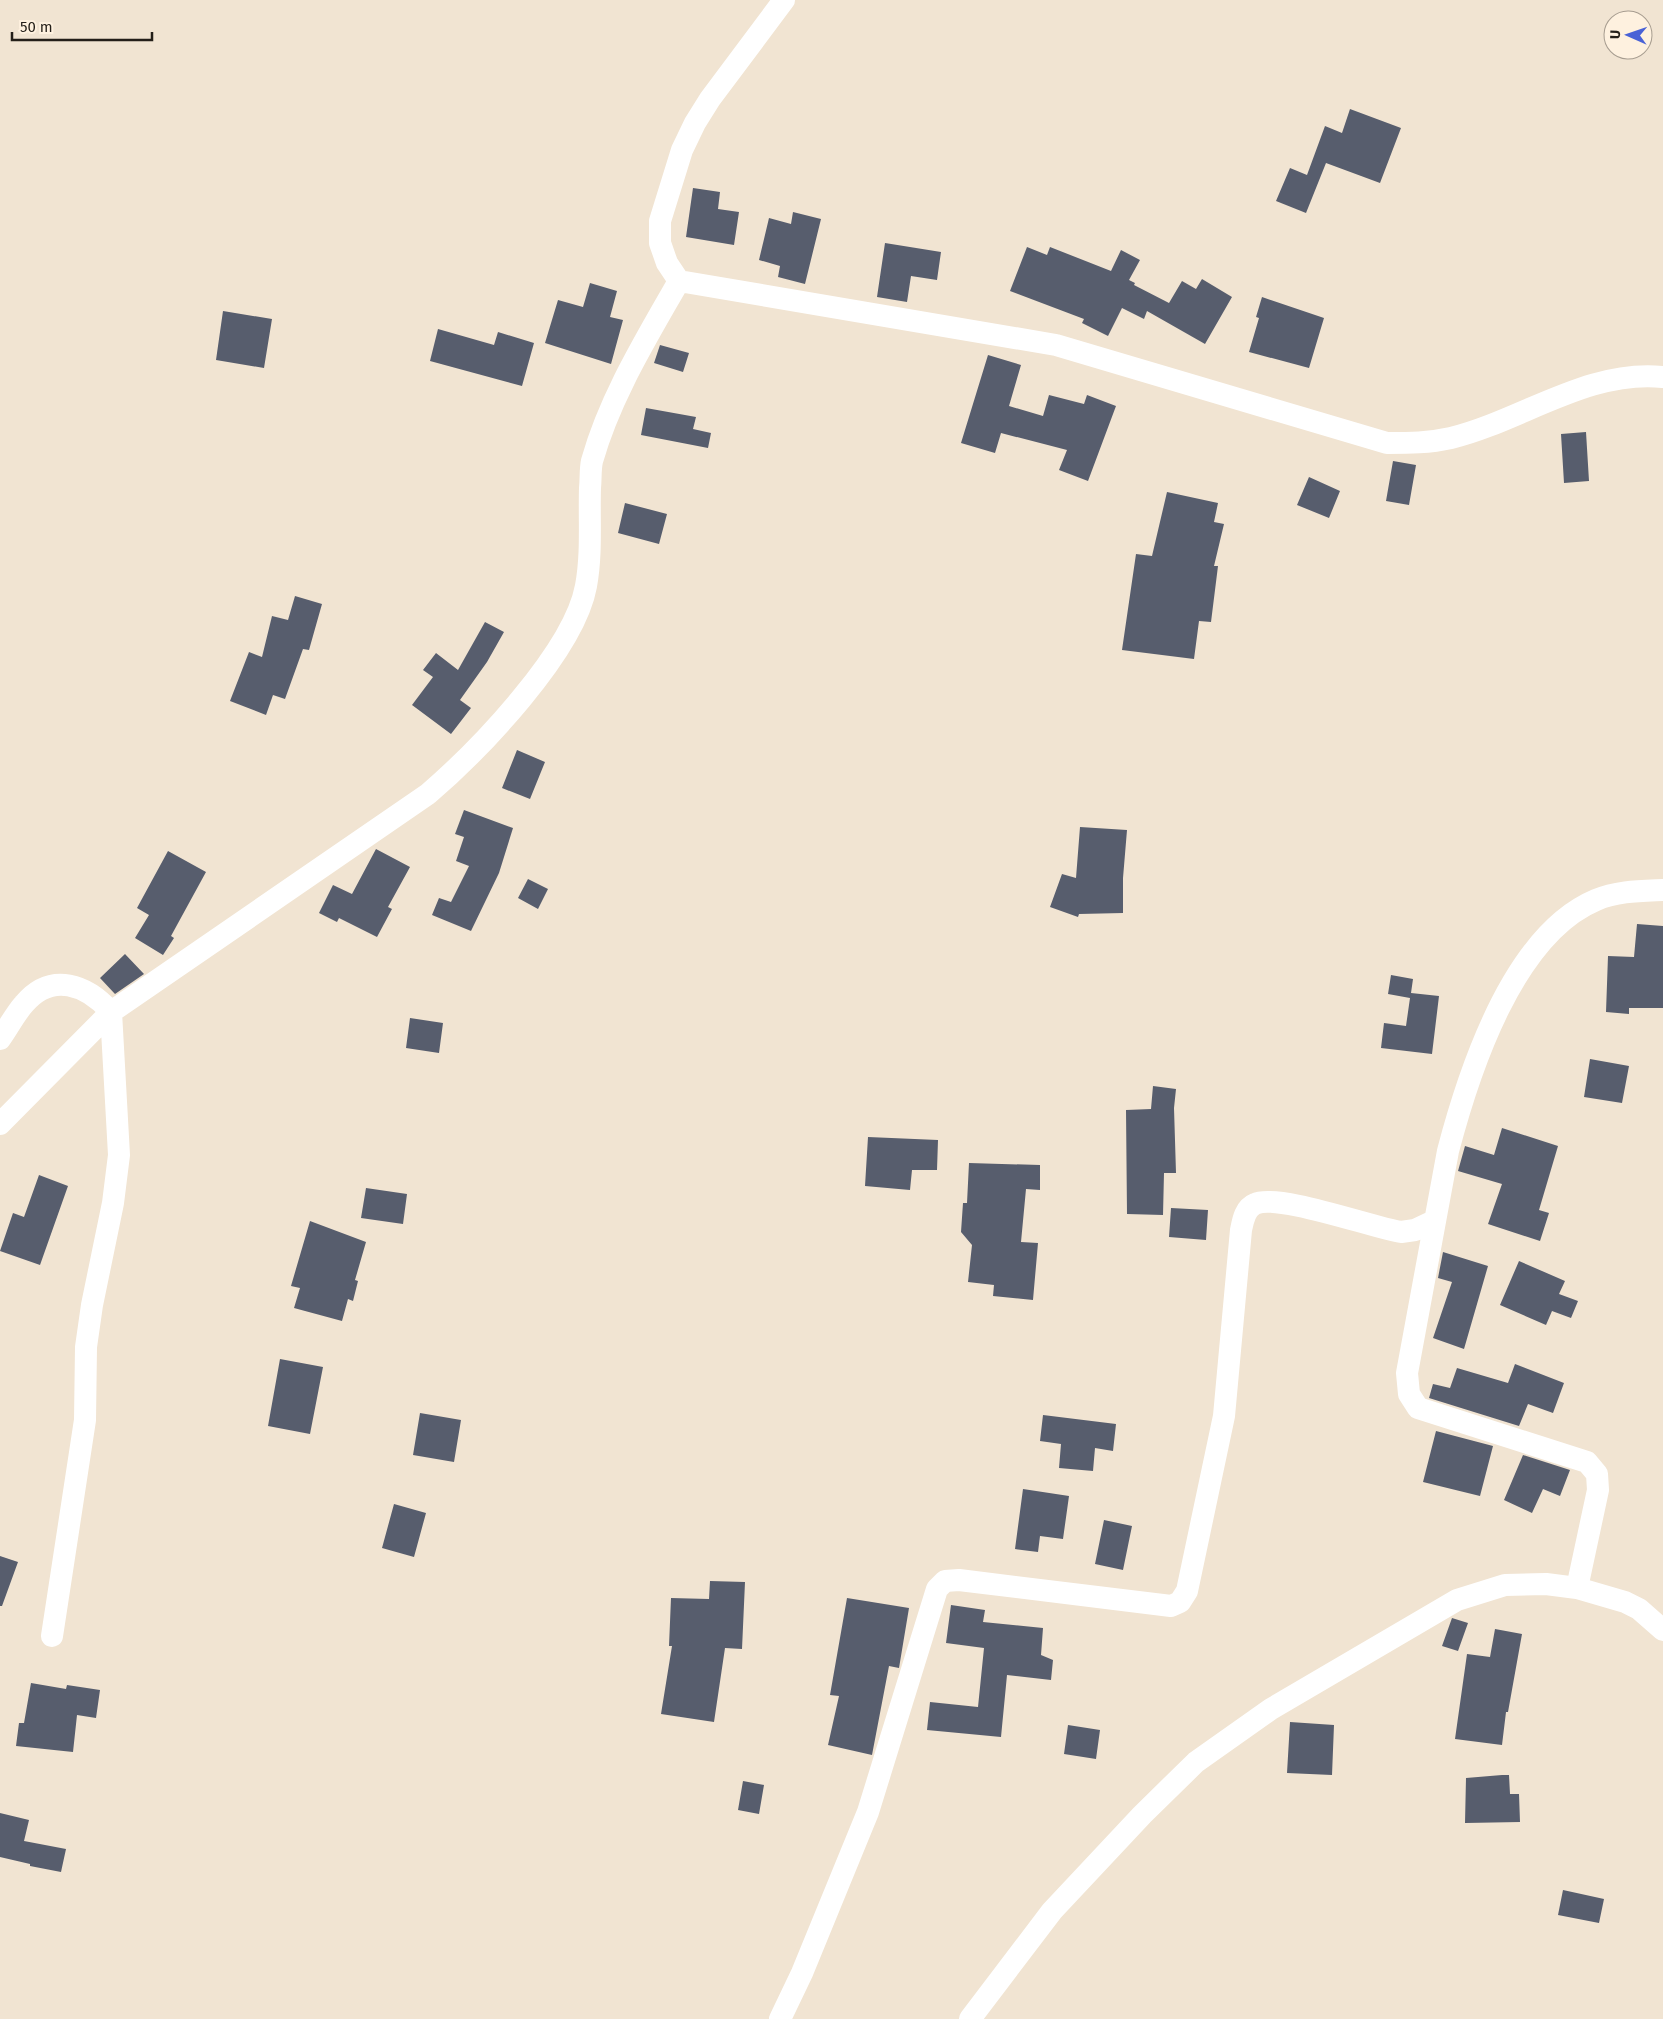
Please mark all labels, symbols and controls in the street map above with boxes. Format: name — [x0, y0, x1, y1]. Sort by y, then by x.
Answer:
scale bar — [12, 10, 152, 42]
north arrow — [1603, 10, 1653, 60]
text: 50 m — [20, 18, 53, 36]
text: U — [1607, 30, 1624, 39]

